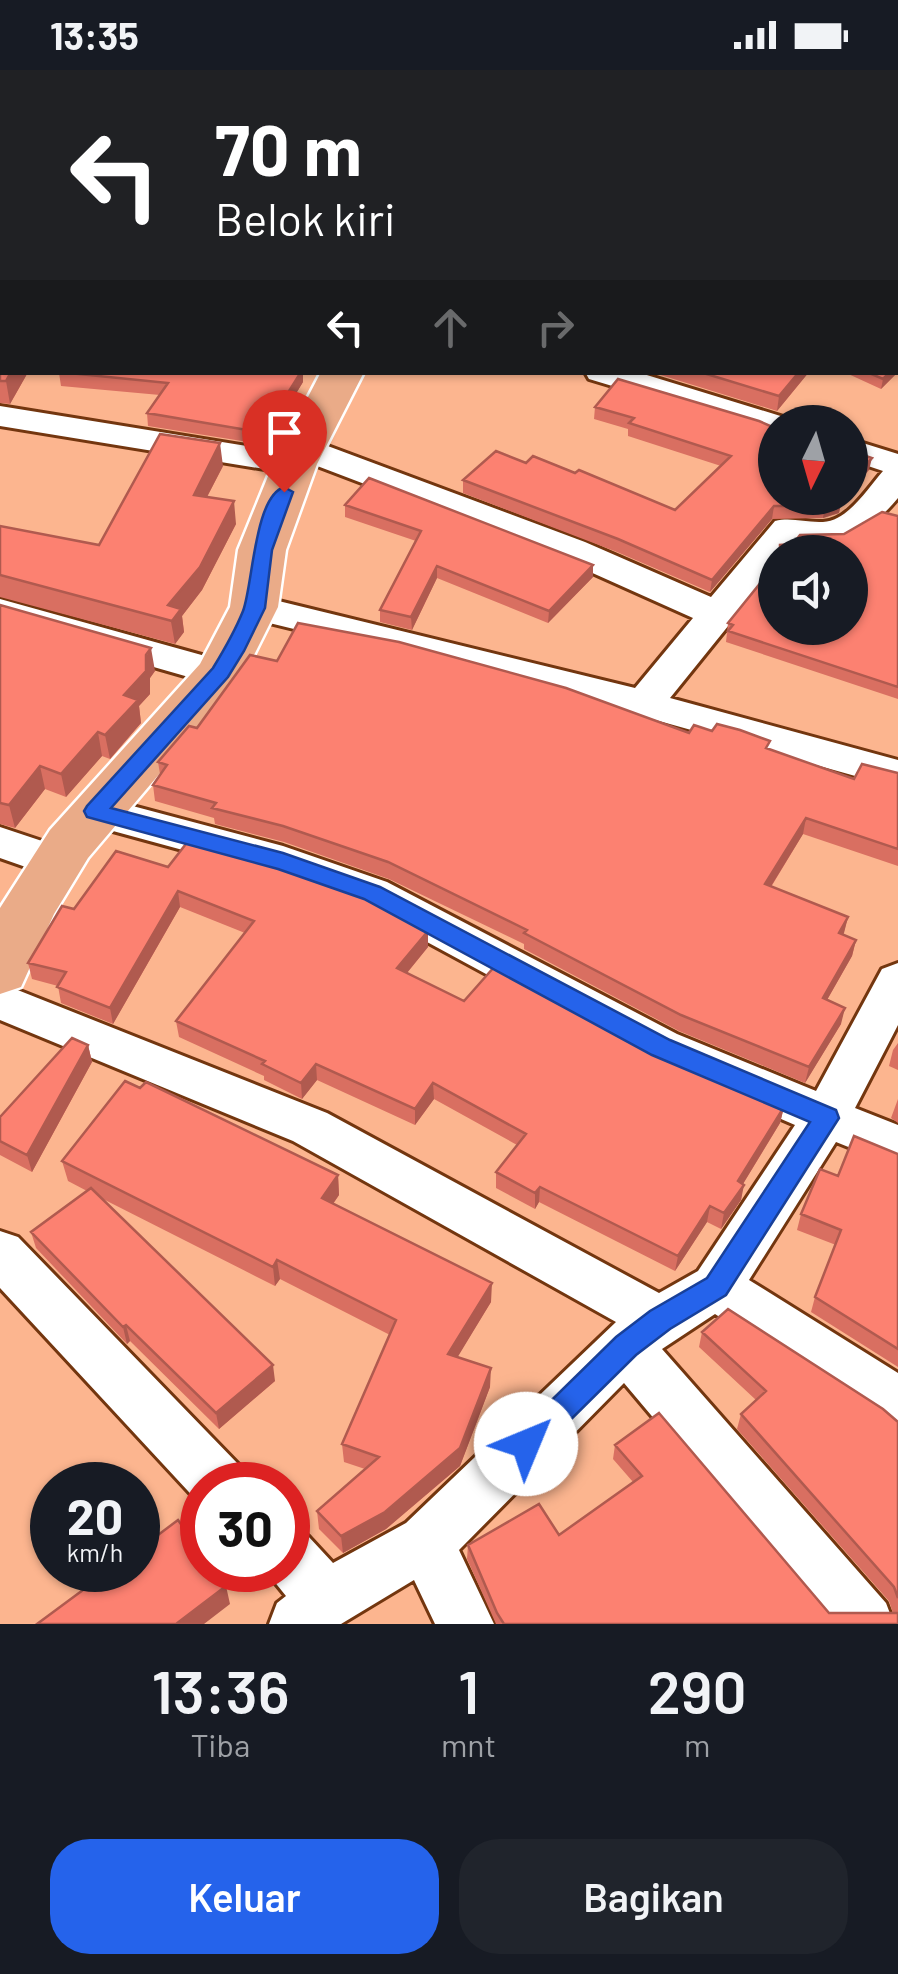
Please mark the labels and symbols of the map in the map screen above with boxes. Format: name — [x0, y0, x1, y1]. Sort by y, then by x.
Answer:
pin — [242, 390, 327, 493]
north arrow — [758, 405, 868, 515]
position arrow — [474, 1392, 578, 1496]
speed limit sign: 30 — [180, 1462, 310, 1592]

